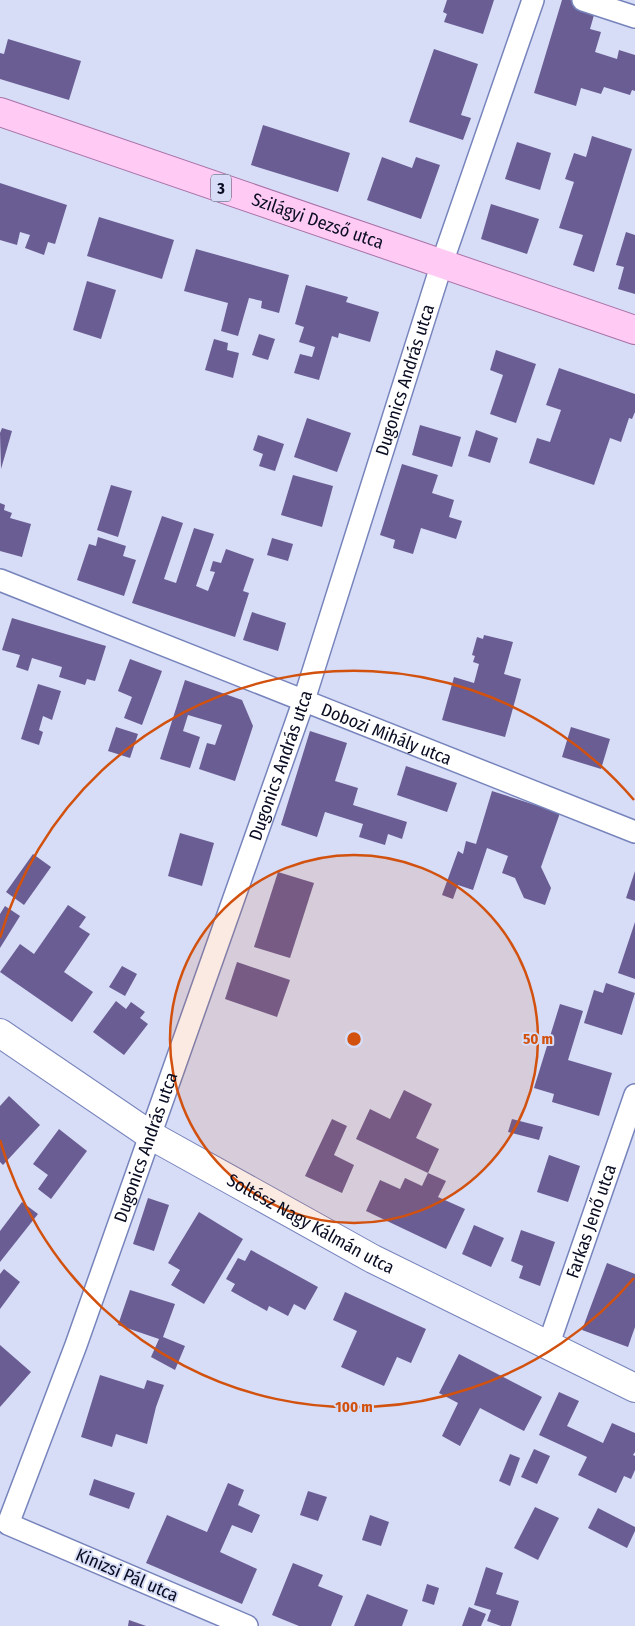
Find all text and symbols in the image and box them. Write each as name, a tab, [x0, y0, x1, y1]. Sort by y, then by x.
road number: 3	[211, 174, 231, 202]
street label: Szilágyi Dezső utca	[249, 188, 387, 254]
street label: Dugonics András utca	[371, 301, 439, 458]
street label: Dugonics András utca	[244, 688, 317, 843]
street label: Dobozi Mihály utca	[318, 698, 455, 770]
centre of rings	[345, 1030, 363, 1048]
text: 50 m	[523, 1030, 553, 1048]
street label: Dugonics András utca	[109, 1069, 183, 1225]
street label: Farkas Jenő utca	[561, 1161, 621, 1281]
street label: Soltész Nagy Kálmán utca	[223, 1169, 398, 1279]
text: 100 m	[335, 1398, 373, 1416]
street label: Kinizsi Pál utca	[73, 1544, 182, 1606]

